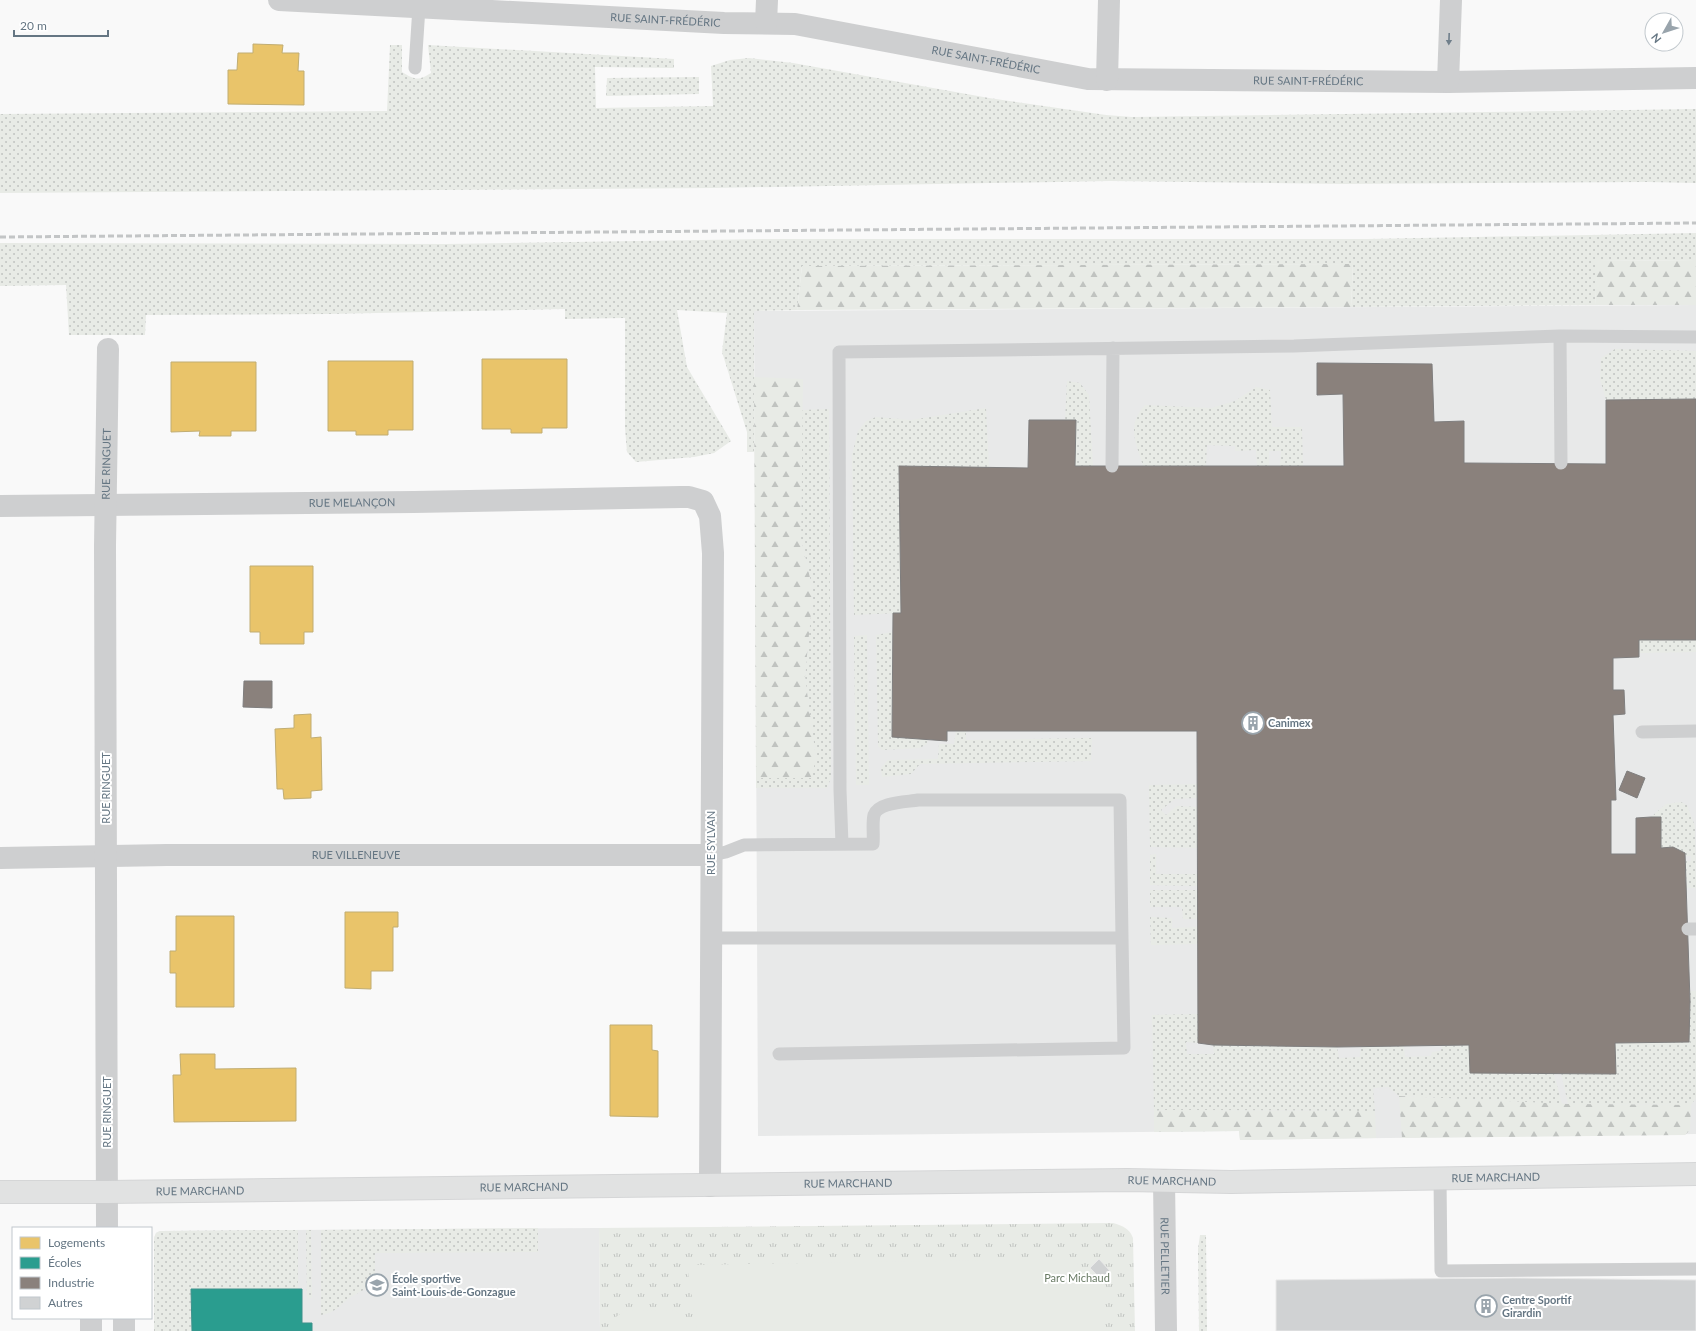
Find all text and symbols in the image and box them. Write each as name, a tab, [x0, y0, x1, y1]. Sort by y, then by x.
street label: RUE SAINT-FRÉDÉRIC	[610, 10, 722, 29]
scale bar	[14, 12, 108, 38]
north arrow	[1644, 12, 1684, 52]
text: 20 m	[20, 18, 47, 33]
text: N	[1648, 31, 1664, 46]
one-way arrow	[1446, 33, 1452, 46]
street label: RUE SAINT-FRÉDÉRIC	[931, 43, 1042, 76]
street label: RUE SAINT-FRÉDÉRIC	[1253, 73, 1364, 87]
street label: RUE RINGUET	[99, 428, 113, 500]
street label: RUE MELANÇON	[309, 495, 395, 509]
building icon: Canimex	[1240, 710, 1266, 736]
place label: Canimex	[1268, 716, 1311, 729]
street label: RUE RINGUET	[99, 752, 112, 824]
street label: RUE SYLVAN	[704, 811, 717, 875]
street label: RUE VILLENEUVE	[312, 848, 400, 861]
street label: RUE RINGUET	[100, 1076, 113, 1148]
street label: RUE MARCHAND	[1451, 1170, 1540, 1184]
street label: RUE MARCHAND	[1127, 1173, 1216, 1188]
street label: RUE MARCHAND	[804, 1176, 892, 1190]
street label: RUE MARCHAND	[480, 1180, 568, 1194]
street label: RUE MARCHAND	[156, 1183, 244, 1197]
street label: RUE PELLETIER	[1158, 1217, 1173, 1295]
legend	[12, 1227, 152, 1319]
text: Logements	[48, 1235, 105, 1250]
text: Écoles	[48, 1255, 81, 1270]
park label: Parc Michaud	[1044, 1271, 1110, 1284]
school or university icon: École sportive Saint-Louis-de-Gonzague	[364, 1272, 390, 1298]
place label: École sportive Saint-Louis-de-Gonzague	[392, 1272, 516, 1298]
text: Industrie	[48, 1275, 94, 1290]
building icon: Centre Sportif Girardin	[1473, 1293, 1499, 1319]
place label: Centre Sportif Girardin	[1502, 1293, 1571, 1319]
text: Autres	[48, 1295, 83, 1310]

